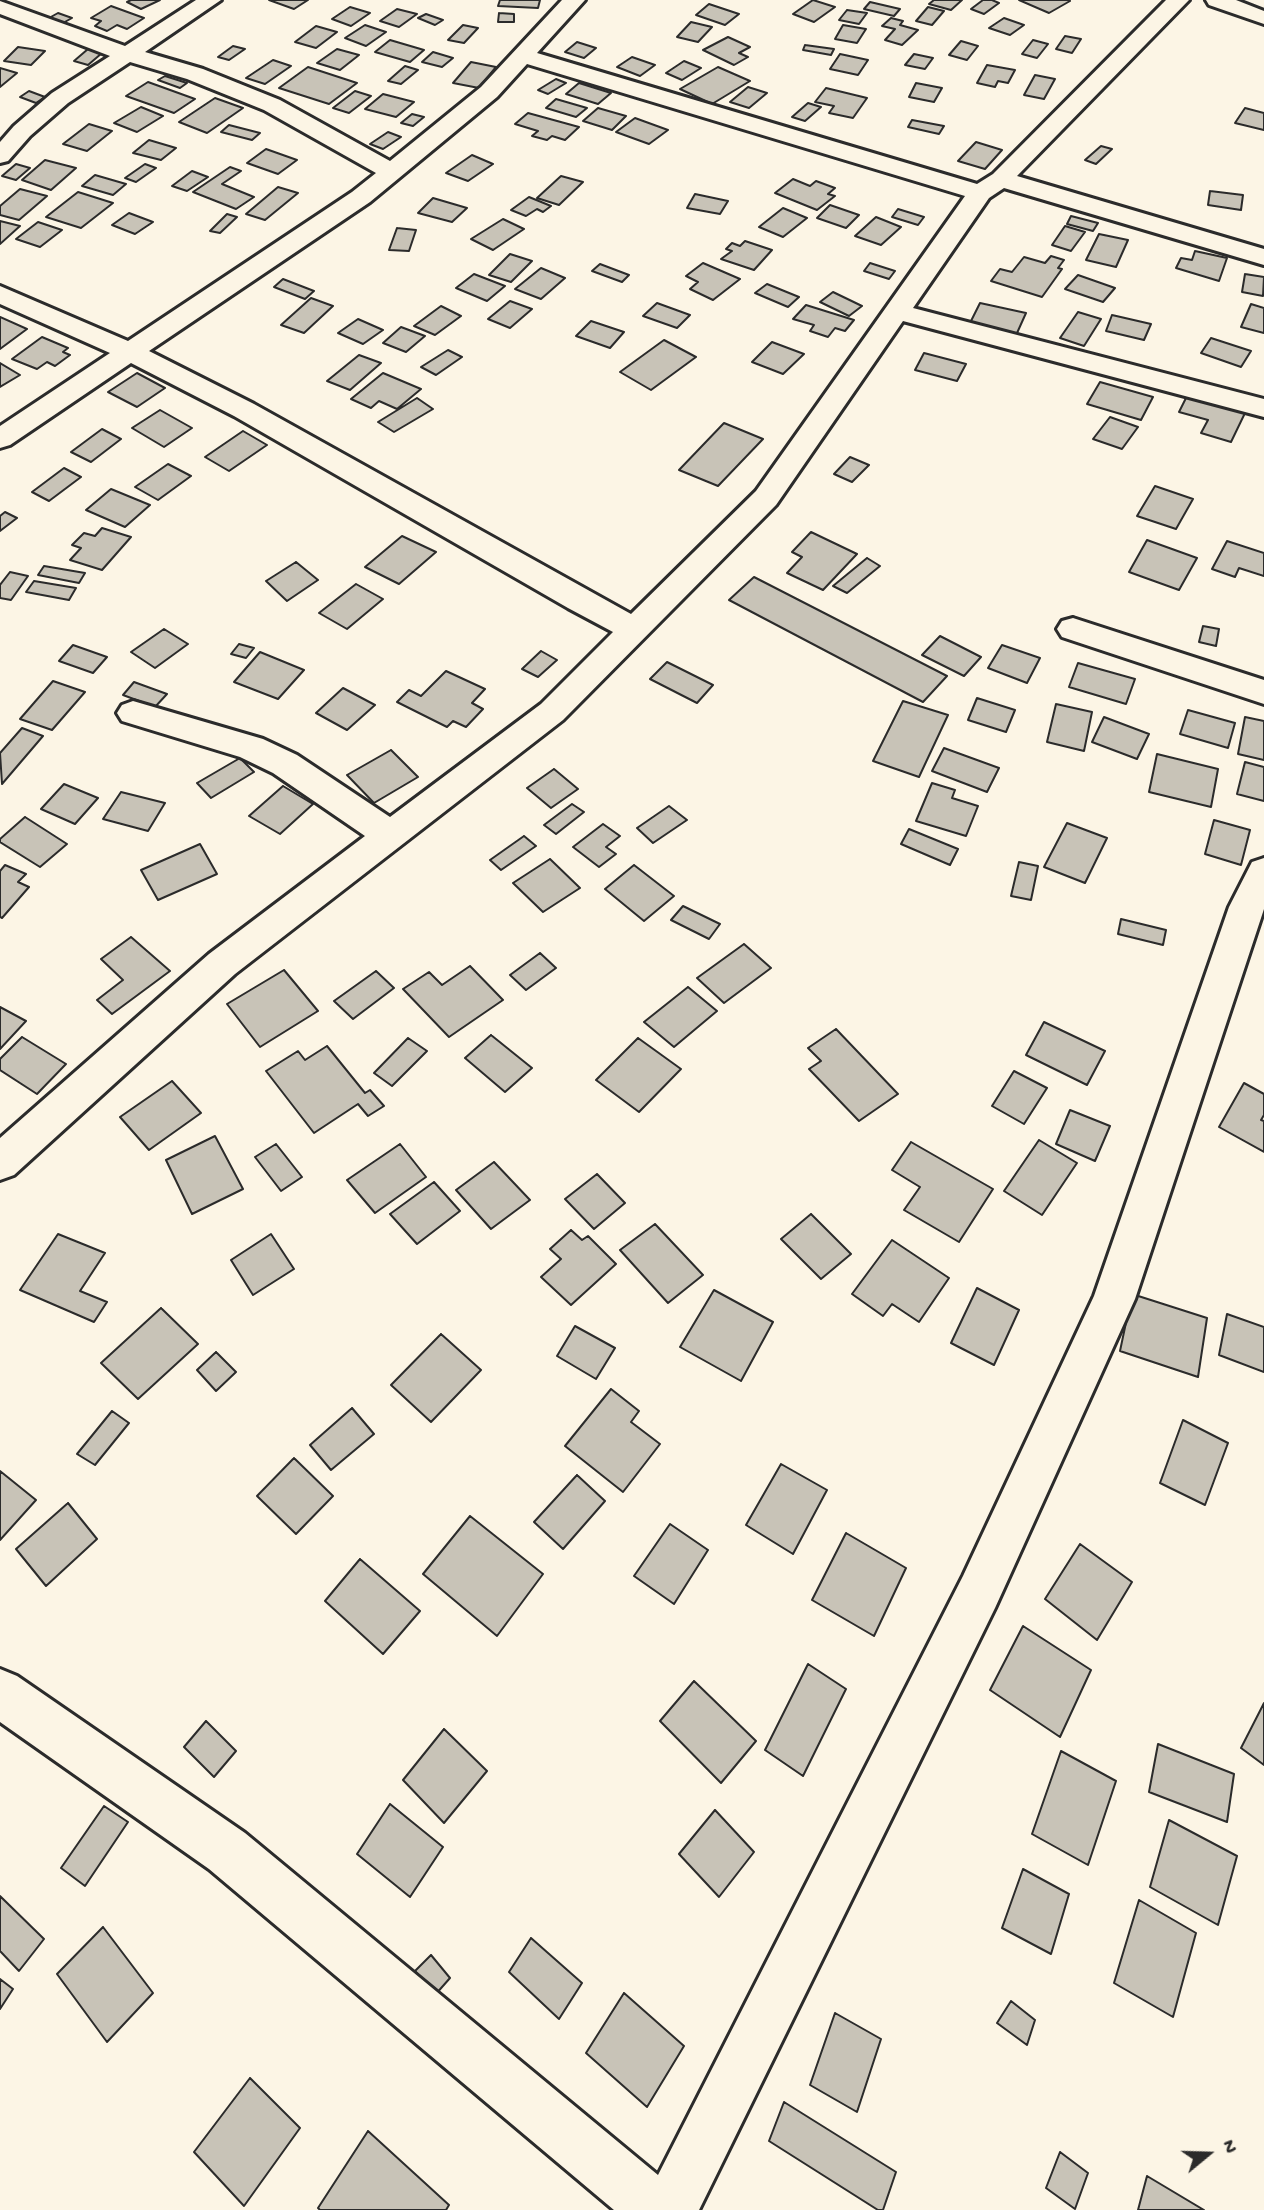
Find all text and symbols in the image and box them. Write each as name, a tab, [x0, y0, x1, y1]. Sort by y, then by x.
north arrow	[1173, 2119, 1243, 2189]
text: N	[1215, 2137, 1241, 2157]

